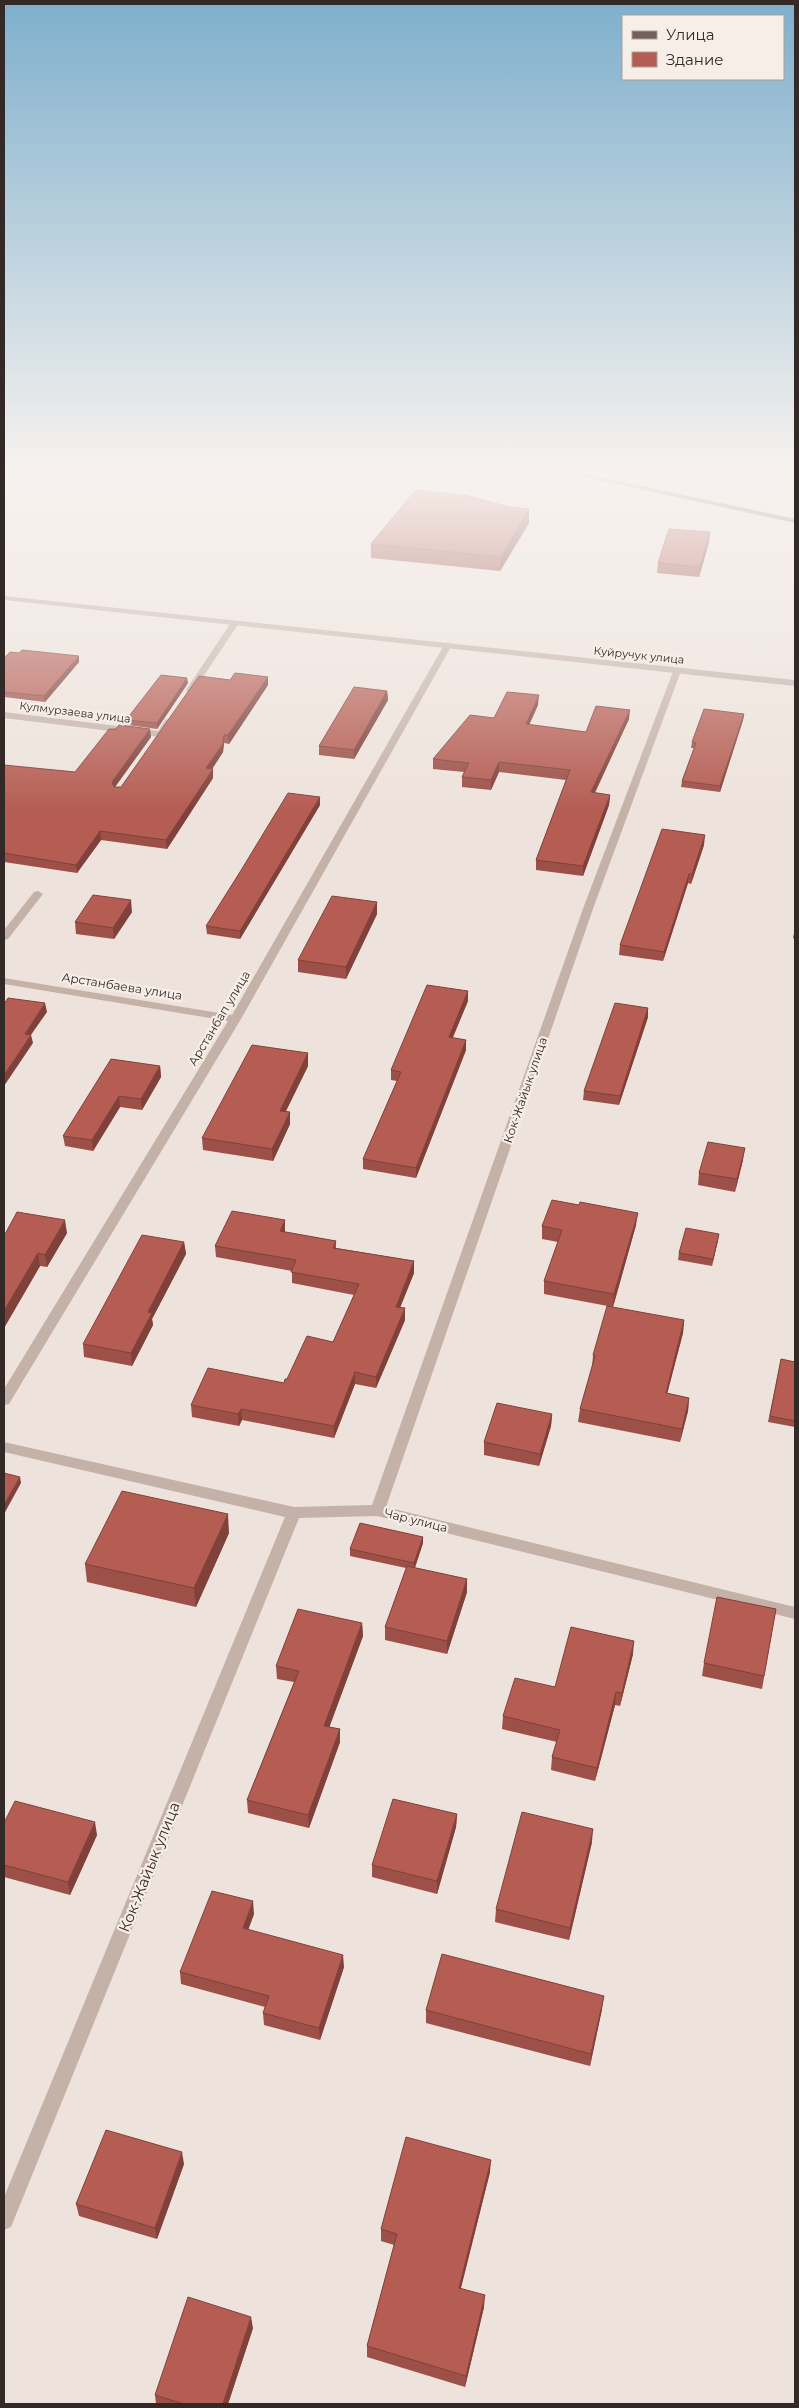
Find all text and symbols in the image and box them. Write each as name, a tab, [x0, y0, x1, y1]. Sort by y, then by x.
legend	[622, 15, 784, 80]
text: Улица	[666, 25, 714, 44]
text: Здание	[666, 50, 724, 69]
street label: Куйручук улица	[593, 643, 685, 667]
street label: Кулмурзаева улица	[19, 698, 131, 726]
street label: Арстанбап улица	[185, 968, 253, 1068]
street label: Арстанбаева улица	[61, 969, 183, 1003]
street label: Кок-Жайык улица	[500, 1035, 550, 1145]
street label: Чар улица	[383, 1505, 449, 1535]
street label: Кок-Жайык улица	[114, 1799, 184, 1935]

